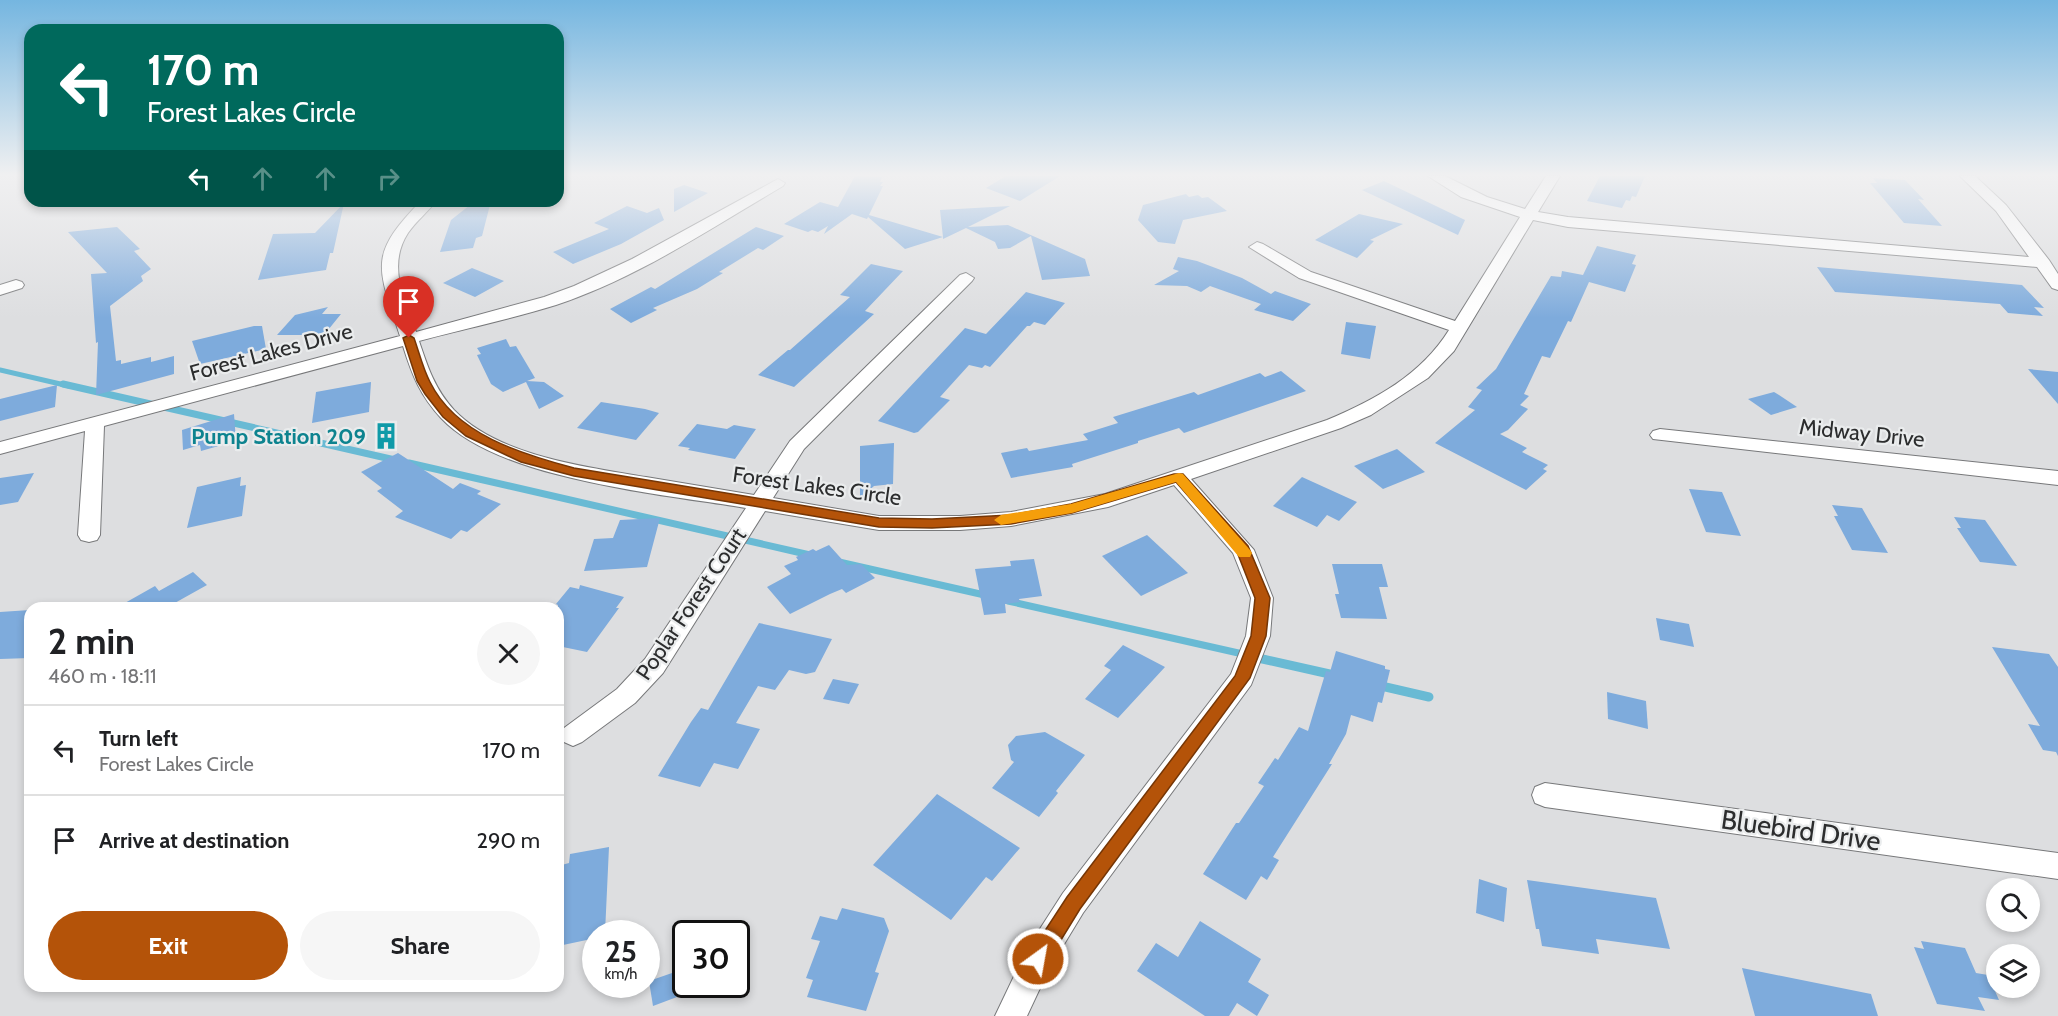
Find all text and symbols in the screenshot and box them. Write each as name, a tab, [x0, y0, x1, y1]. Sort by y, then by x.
text: 170 m	[147, 44, 259, 96]
icon: left	[48, 48, 126, 126]
text: Forest Lakes Circle	[147, 96, 356, 129]
icon: left	[183, 162, 216, 195]
icon: ahead	[246, 162, 279, 195]
icon: ahead	[309, 162, 342, 195]
icon: right	[372, 162, 405, 195]
pin	[383, 276, 434, 338]
icon: arrive	[392, 285, 425, 318]
street label: Forest Lakes Drive	[187, 317, 355, 387]
street label: Midway Drive	[1798, 413, 1926, 453]
building icon: Pump Station 209	[371, 421, 401, 451]
place label: Pump Station 209	[191, 423, 366, 450]
street label: Forest Lakes Circle	[731, 461, 903, 511]
street label: Poplar Forest Court	[630, 522, 752, 685]
text: 2 min	[48, 619, 135, 663]
button: close	[477, 622, 540, 685]
text: 460 m · 18:11	[48, 664, 157, 688]
text: Turn left	[99, 725, 178, 752]
icon: left	[48, 734, 81, 767]
text: 170 m	[482, 737, 540, 764]
text: Forest Lakes Circle	[99, 752, 254, 776]
street label: Bluebird Drive	[1719, 802, 1883, 858]
icon: arrive	[48, 824, 81, 857]
text: Arrive at destination	[99, 827, 289, 854]
text: 290 m	[476, 827, 540, 854]
map controls	[1986, 878, 2040, 998]
button: search	[1986, 878, 2040, 932]
button: Exit	[48, 911, 288, 980]
button: Share	[300, 911, 540, 980]
speed limit sign: 30	[672, 920, 750, 998]
position arrow	[1006, 927, 1070, 991]
text: 25	[605, 933, 637, 970]
button: layers	[1986, 944, 2040, 998]
text: km/h	[605, 965, 637, 983]

